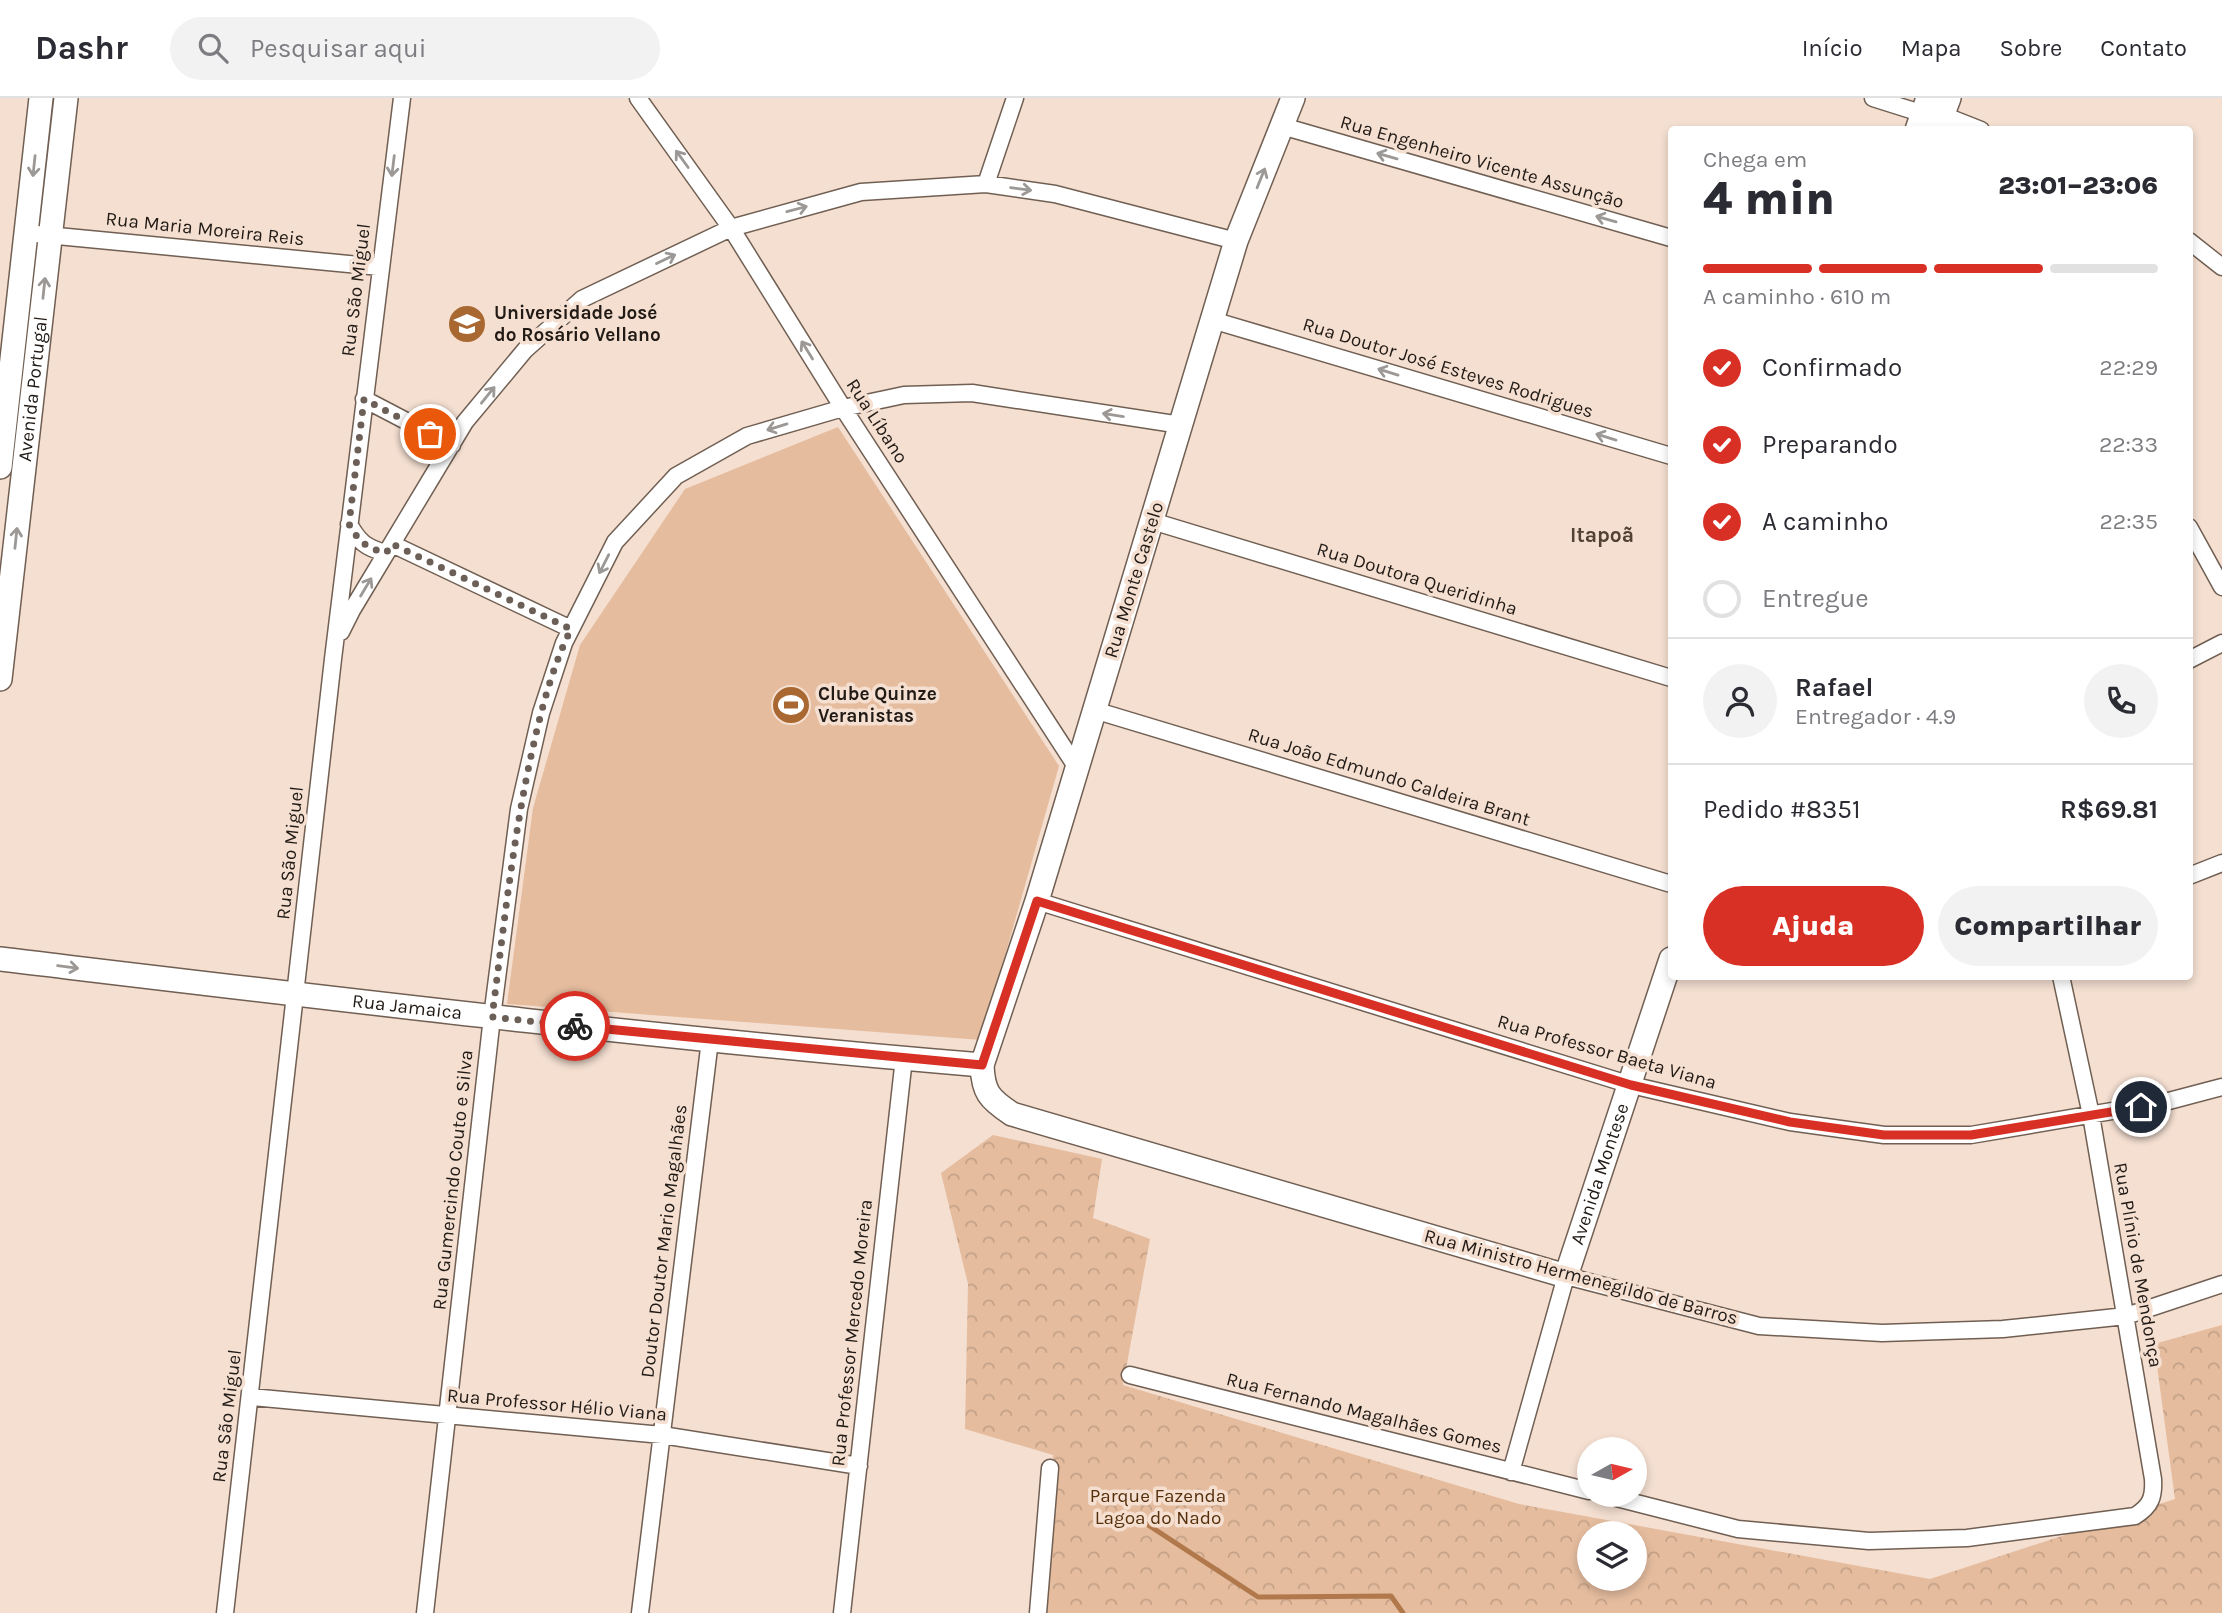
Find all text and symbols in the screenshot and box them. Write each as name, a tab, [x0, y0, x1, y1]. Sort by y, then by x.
search box	[170, 17, 660, 80]
text: Dashr	[35, 29, 128, 67]
icon: search	[194, 29, 232, 67]
text: Pesquisar aqui	[250, 33, 427, 64]
text: Início	[1802, 34, 1863, 62]
text: Mapa	[1901, 34, 1961, 62]
text: Sobre	[1999, 34, 2062, 62]
text: Contato	[2100, 34, 2187, 62]
street label: Rua Engenheiro Vicente Assunção	[1338, 111, 1626, 213]
text: Chega em	[1703, 146, 1807, 173]
one-way arrow	[1376, 149, 1398, 162]
one-way arrow	[675, 150, 689, 169]
one-way arrow	[27, 154, 40, 176]
one-way arrow	[387, 154, 400, 177]
one-way arrow	[1256, 168, 1269, 189]
text: 23:01–23:06	[1998, 170, 2158, 201]
text: 4 min	[1703, 172, 1835, 226]
one-way arrow	[1009, 182, 1032, 195]
one-way arrow	[786, 202, 808, 215]
street label: Rua Maria Moreira Reis	[104, 208, 306, 250]
one-way arrow	[1595, 212, 1617, 225]
street label: Rua São Miguel	[337, 222, 375, 358]
one-way arrow	[655, 252, 676, 265]
one-way arrow	[38, 277, 51, 300]
text: A caminho · 610 m	[1703, 283, 1891, 310]
place label: Universidade José do Rosário Vellano	[494, 302, 661, 346]
school or university icon: Universidade José do Rosário Vellano	[446, 303, 488, 345]
street label: Rua Doutor José Esteves Rodrigues	[1300, 313, 1596, 423]
street label: Avenida Portugal	[14, 315, 52, 463]
one-way arrow	[799, 340, 813, 360]
icon: check	[1703, 349, 1741, 387]
text: Confirmado	[1762, 352, 1902, 383]
text: 22:29	[2099, 354, 2158, 381]
one-way arrow	[1377, 365, 1399, 378]
street label: Rua Líbano	[842, 375, 912, 467]
one-way arrow	[479, 386, 495, 404]
pin	[400, 404, 460, 464]
one-way arrow	[1102, 408, 1125, 421]
icon: bag	[411, 415, 449, 453]
one-way arrow	[767, 422, 789, 435]
icon: check	[1703, 426, 1741, 464]
text: Preparando	[1762, 429, 1898, 460]
one-way arrow	[1595, 430, 1618, 443]
text: 22:33	[2099, 431, 2158, 458]
street label: Rua Monte Castelo	[1100, 499, 1168, 661]
icon: check	[1703, 503, 1741, 541]
text: A caminho	[1762, 506, 1889, 537]
text: 22:35	[2099, 508, 2158, 535]
district label: Itapoã	[1570, 523, 1634, 547]
one-way arrow	[10, 528, 23, 550]
street label: Rua Doutora Queridinha	[1314, 538, 1520, 620]
one-way arrow	[596, 553, 610, 574]
one-way arrow	[359, 577, 373, 597]
text: Entregue	[1762, 583, 1869, 614]
button: person	[1703, 664, 1777, 738]
button: phone	[2084, 664, 2158, 738]
text: Rafael	[1795, 672, 1873, 703]
place label: Clube Quinze Veranistas	[818, 683, 937, 727]
sports icon: Clube Quinze Veranistas	[770, 684, 812, 726]
text: Entregador · 4.9	[1795, 703, 1956, 730]
street label: Rua João Edmundo Caldeira Brant	[1245, 723, 1533, 831]
street label: Rua São Miguel	[272, 785, 308, 921]
text: Pedido #8351	[1703, 794, 1861, 825]
text: R$69.81	[2060, 794, 2158, 825]
button: Ajuda	[1703, 886, 1924, 966]
button: Compartilhar	[1938, 886, 2158, 966]
one-way arrow	[56, 961, 79, 974]
street label: Rua Jamaica	[351, 990, 463, 1024]
courier	[540, 991, 610, 1061]
icon: bike	[556, 1007, 594, 1045]
street label: Rua Professor Baeta Viana	[1495, 1010, 1719, 1094]
street label: Rua Gumercindo Couto e Silva	[428, 1049, 478, 1311]
pin	[2111, 1077, 2171, 1137]
icon: home	[2122, 1088, 2160, 1126]
street label: Avenida Montese	[1566, 1100, 1633, 1248]
street label: Doutor Doutor Mario Magalhães	[636, 1103, 692, 1379]
street label: Rua Plínio de Mendonça	[2109, 1161, 2167, 1369]
street label: Rua Professor Mercedo Moreira	[827, 1198, 877, 1468]
street label: Rua Ministro Hermenegildo de Barros	[1422, 1224, 1740, 1330]
street label: Rua São Miguel	[208, 1348, 246, 1484]
street label: Rua Fernando Magalhães Gomes	[1224, 1368, 1504, 1458]
street label: Rua Professor Hélio Viana	[446, 1384, 668, 1426]
north arrow	[1577, 1437, 1647, 1507]
map controls	[1577, 1437, 1647, 1591]
park label: Parque Fazenda Lagoa do Nado	[1090, 1485, 1226, 1529]
button: layers	[1577, 1521, 1647, 1591]

